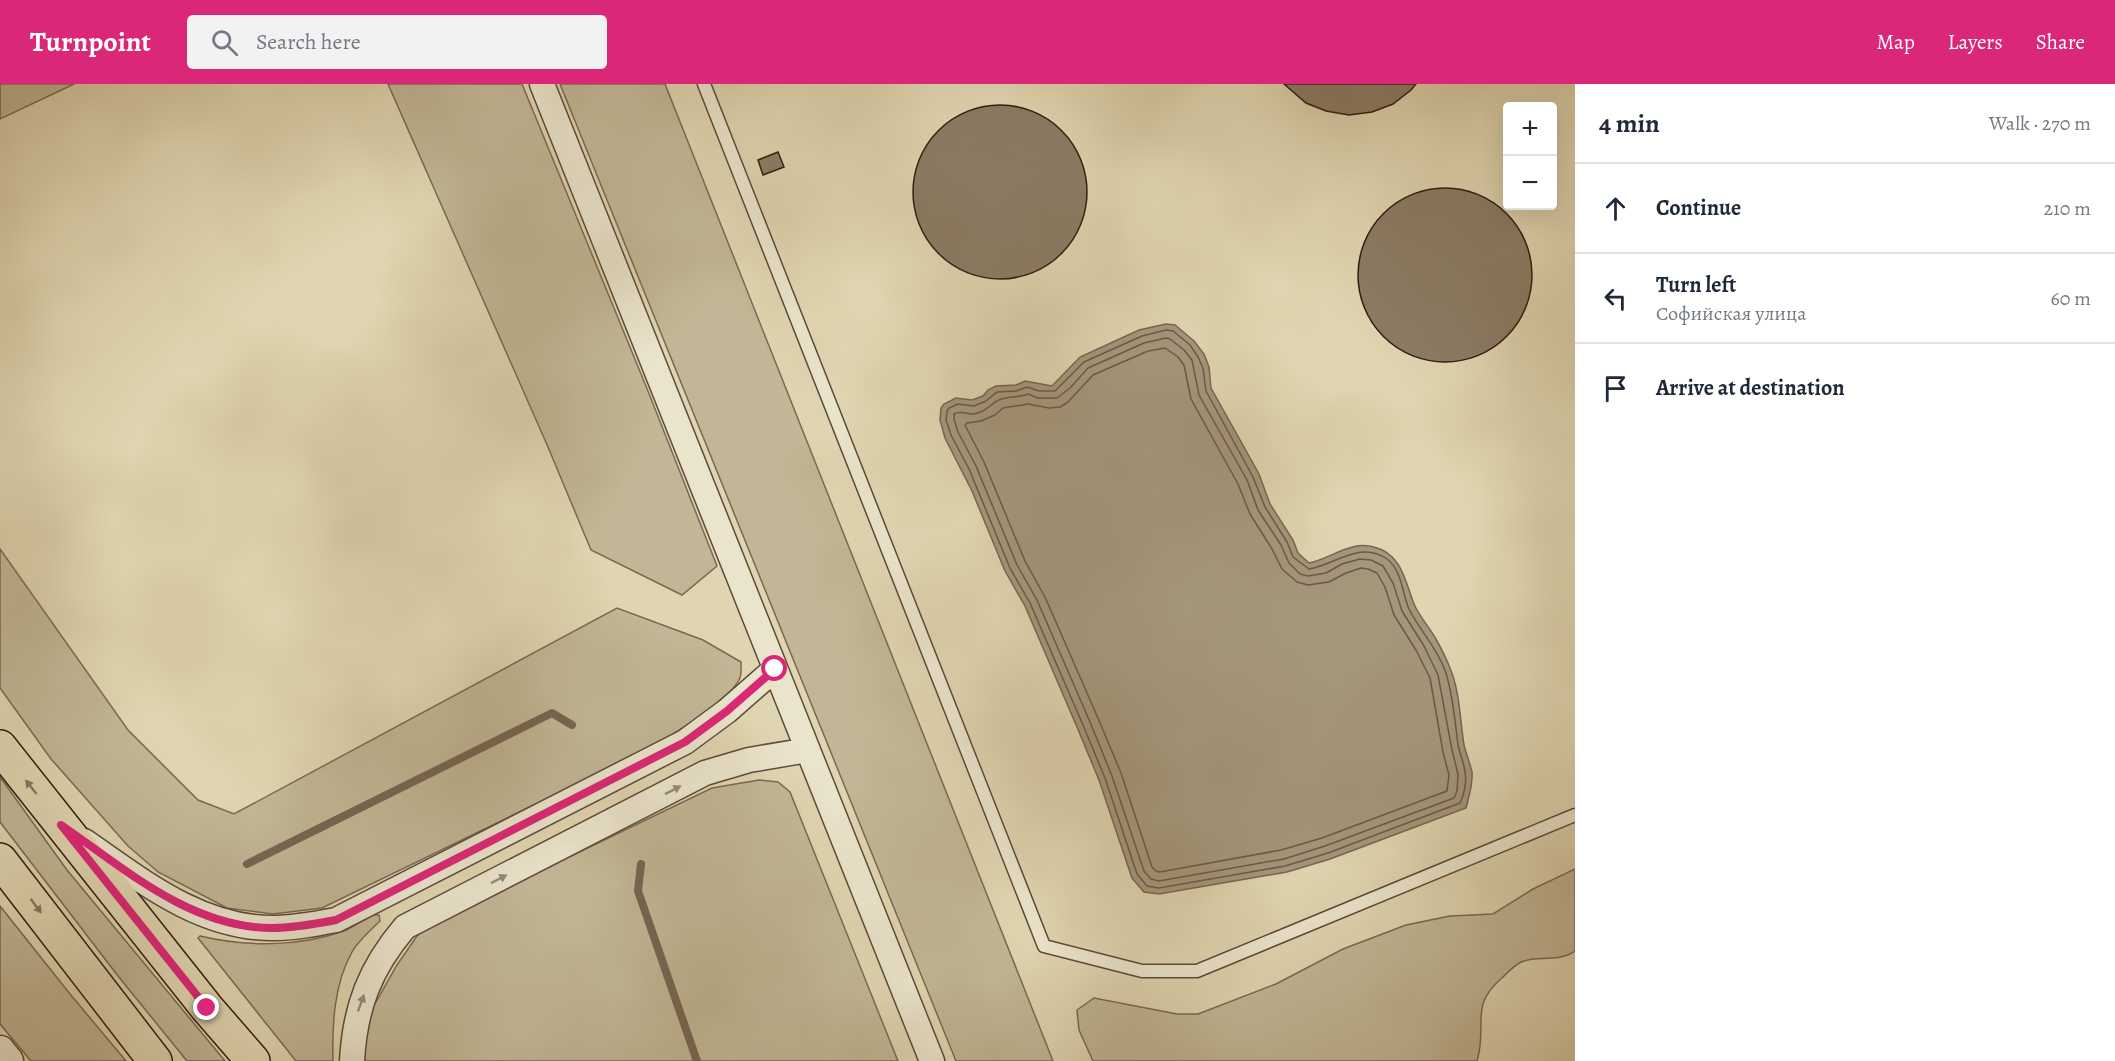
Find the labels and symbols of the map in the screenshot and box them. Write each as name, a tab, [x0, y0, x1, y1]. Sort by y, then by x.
route start	[761, 655, 787, 681]
one-way arrow	[25, 779, 38, 795]
one-way arrow	[664, 785, 681, 795]
one-way arrow	[490, 874, 508, 884]
one-way arrow	[29, 899, 41, 914]
route end	[193, 994, 219, 1020]
one-way arrow	[356, 994, 366, 1012]

